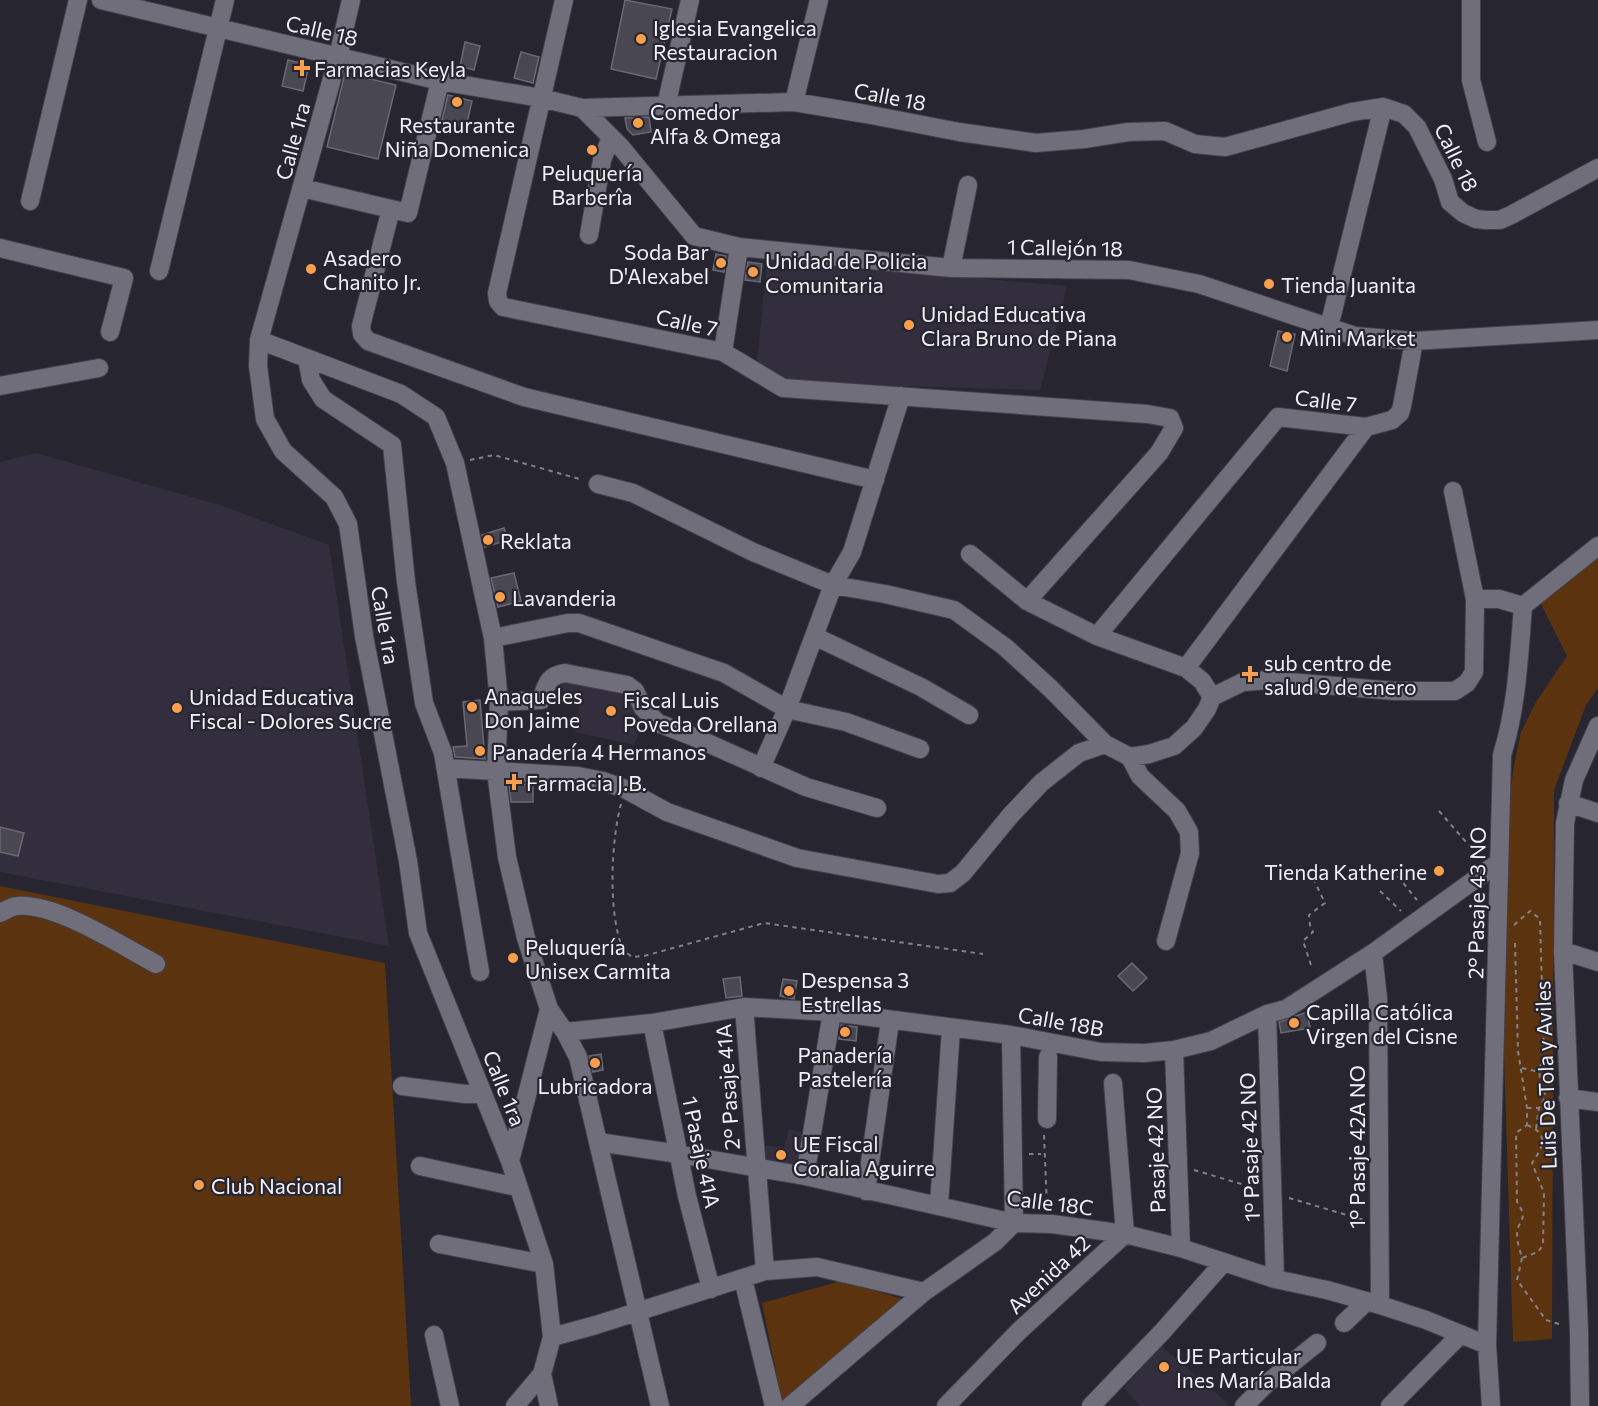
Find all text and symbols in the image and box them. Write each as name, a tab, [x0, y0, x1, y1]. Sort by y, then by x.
street label: Calle 18	[284, 10, 360, 50]
place label: Iglesia Evangelica Restauracion	[653, 15, 817, 64]
marker: Iglesia Evangelica Restauracion	[634, 32, 648, 46]
place label: Farmacias Keyla	[314, 56, 466, 81]
marker: Farmacias Keyla	[295, 61, 309, 75]
street label: Calle 18	[852, 77, 928, 115]
marker: Restaurante Niña Domenica	[450, 95, 464, 109]
street label: Calle 1ra	[270, 99, 314, 183]
place label: Comedor Alfa & Omega	[650, 99, 781, 148]
place label: Restaurante Niña Domenica	[385, 112, 529, 161]
marker: Comedor Alfa & Omega	[631, 116, 645, 130]
street label: Calle 18	[1430, 119, 1484, 195]
marker: Peluquería Barberîa	[585, 143, 599, 157]
place label: Peluquería Barberîa	[542, 160, 642, 209]
street label: 1 Callejón 18	[1007, 233, 1123, 261]
place label: Soda Bar D'Alexabel	[609, 239, 709, 288]
place label: Asadero Chanito Jr.	[323, 245, 421, 294]
place label: Unidad de Policia Comunitaria	[765, 248, 927, 297]
marker: Soda Bar D'Alexabel	[714, 256, 728, 270]
marker: Asadero Chanito Jr.	[304, 262, 318, 276]
marker: Unidad de Policia Comunitaria	[746, 265, 760, 279]
place label: Tienda Juanita	[1281, 272, 1416, 297]
marker: Tienda Juanita	[1262, 277, 1276, 291]
place label: Unidad Educativa Clara Bruno de Piana	[921, 301, 1117, 350]
street label: Calle 7	[654, 303, 720, 341]
marker: Unidad Educativa Clara Bruno de Piana	[902, 318, 916, 332]
place label: Mini Market	[1299, 325, 1416, 350]
marker: Mini Market	[1280, 330, 1294, 344]
street label: Calle 7	[1294, 384, 1358, 416]
place label: Reklata	[500, 528, 572, 553]
marker: Reklata	[481, 533, 495, 547]
street label: Calle 1ra	[367, 584, 405, 666]
place label: Lavanderia	[512, 585, 616, 610]
marker: Lavanderia	[493, 590, 507, 604]
place label: sub centro de salud 9 de enero	[1264, 650, 1417, 699]
marker: sub centro de salud 9 de enero	[1241, 665, 1259, 683]
place label: Anaqueles Don Jaime	[484, 683, 583, 732]
place label: Unidad Educativa Fiscal - Dolores Sucre	[189, 684, 392, 733]
place label: Fiscal Luis Poveda Orellana	[623, 687, 778, 736]
marker: Anaqueles Don Jaime	[465, 700, 479, 714]
marker: Unidad Educativa Fiscal - Dolores Sucre	[170, 701, 184, 715]
marker: Fiscal Luis Poveda Orellana	[604, 704, 618, 718]
place label: Panadería 4 Hermanos	[492, 739, 706, 764]
marker: Panadería 4 Hermanos	[473, 744, 487, 758]
place label: Farmacia J.B.	[526, 770, 647, 795]
marker: Farmacia J.B.	[507, 775, 521, 789]
street label: 2° Pasaje 43 NO	[1462, 827, 1490, 979]
place label: Tienda Katherine	[1264, 859, 1427, 884]
marker: Tienda Katherine	[1432, 864, 1446, 878]
place label: Peluquería Unisex Carmita	[525, 934, 671, 983]
marker: Peluquería Unisex Carmita	[506, 951, 520, 965]
place label: Despensa 3 Estrellas	[801, 967, 909, 1016]
street label: Luis De Tola y Aviles	[1529, 980, 1561, 1170]
marker: Despensa 3 Estrellas	[782, 984, 796, 998]
place label: Capilla Católica Virgen del Cisne	[1306, 999, 1458, 1048]
street label: Calle 18B	[1016, 1001, 1106, 1041]
marker: Capilla Católica Virgen del Cisne	[1287, 1016, 1301, 1030]
street label: 2° Pasaje 41A	[710, 1023, 744, 1151]
marker: Panadería Pastelería	[838, 1025, 852, 1039]
place label: Panadería Pastelería	[797, 1042, 893, 1091]
street label: Calle 1ra	[479, 1047, 531, 1129]
marker: Lubricadora	[588, 1056, 602, 1070]
street label: 1° Pasaje 42A NO	[1344, 1065, 1369, 1229]
street label: 1° Pasaje 42 NO	[1234, 1072, 1264, 1222]
place label: Lubricadora	[537, 1073, 653, 1098]
street label: Pasaje 42 NO	[1140, 1087, 1170, 1213]
street label: 1 Pasaje 41A	[678, 1094, 726, 1210]
place label: UE Fiscal Coralia Aguirre	[793, 1131, 935, 1180]
marker: UE Fiscal Coralia Aguirre	[774, 1148, 788, 1162]
place label: Club Nacional	[211, 1173, 342, 1198]
marker: Club Nacional	[192, 1178, 206, 1192]
street label: Calle 18C	[1005, 1184, 1095, 1220]
street label: Avenida 42	[1002, 1230, 1094, 1318]
place label: UE Particular Ines María Balda	[1176, 1343, 1331, 1392]
marker: UE Particular Ines María Balda	[1157, 1360, 1171, 1374]

